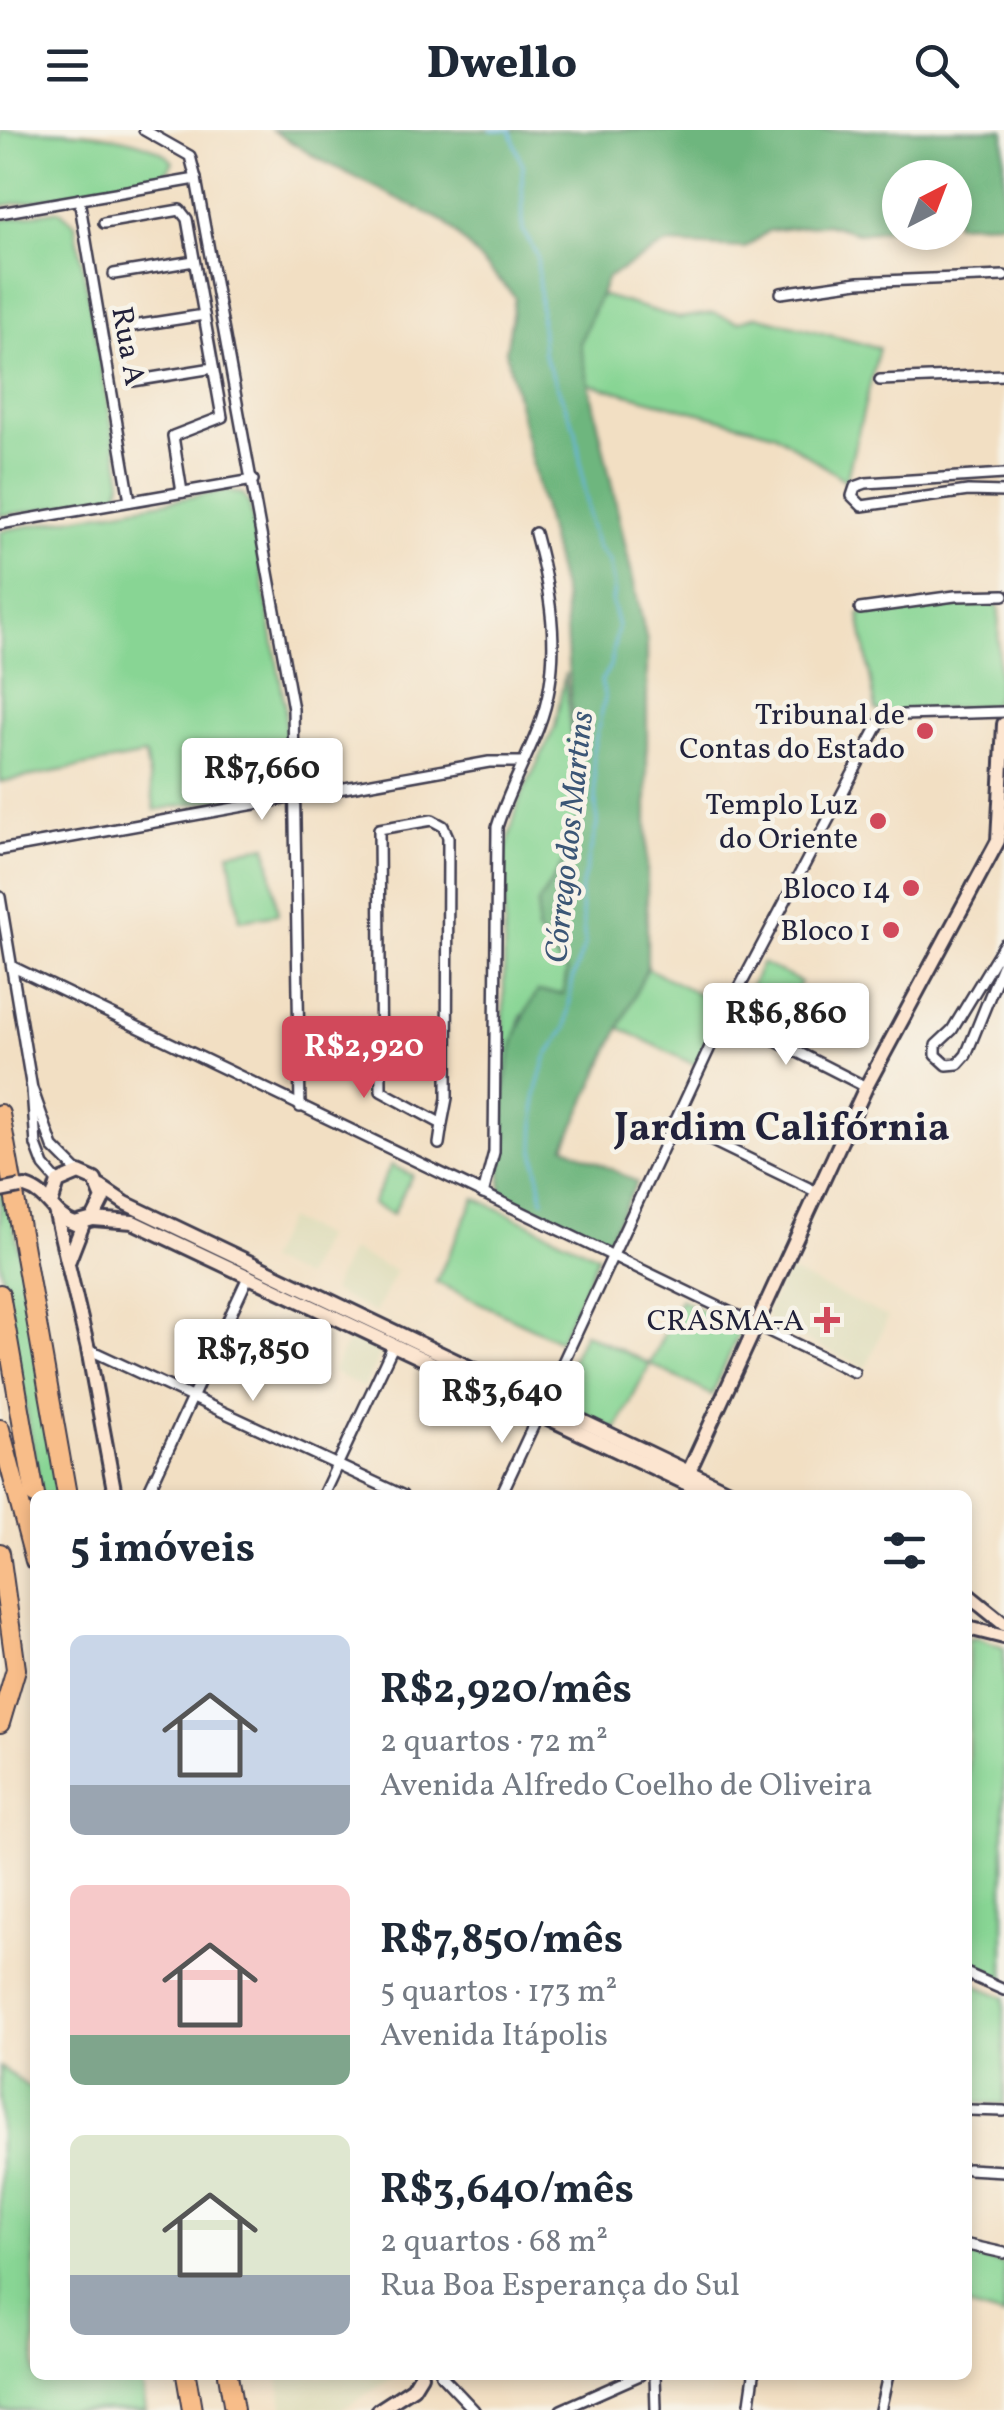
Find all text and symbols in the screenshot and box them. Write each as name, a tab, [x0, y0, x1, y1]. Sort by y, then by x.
text: Dwello	[427, 34, 577, 97]
icon: menu	[40, 38, 95, 93]
icon: search	[909, 38, 964, 93]
north arrow	[882, 160, 972, 250]
map controls	[882, 160, 972, 250]
street label: Rua A	[99, 304, 155, 389]
place label: Tribunal de Contas do Estado	[679, 695, 905, 771]
water label: Córrego dos Martins	[536, 709, 606, 965]
marker: Tribunal de Contas do Estado	[914, 720, 936, 742]
pin: R$7,660	[170, 738, 354, 823]
text: R$7,660	[204, 748, 320, 792]
place label: Templo Luz do Oriente	[705, 785, 858, 861]
marker: Templo Luz do Oriente	[867, 810, 889, 832]
place label: Bloco 14	[782, 869, 891, 911]
marker: Bloco 14	[900, 877, 922, 899]
place label: Bloco 1	[780, 911, 871, 953]
marker: Bloco 1	[880, 919, 902, 941]
pin: R$6,860	[694, 983, 878, 1068]
text: R$6,860	[725, 993, 847, 1037]
pin: R$2,920	[272, 1016, 456, 1101]
text: R$2,920	[304, 1026, 424, 1070]
district label: Jardim Califórnia	[613, 1102, 950, 1158]
place label: CRASMA-A	[647, 1301, 804, 1343]
marker: CRASMA-A	[814, 1307, 840, 1333]
pin: R$7,850	[161, 1319, 345, 1404]
text: R$7,850	[196, 1329, 310, 1373]
pin: R$3,640	[410, 1361, 594, 1446]
text: R$3,640	[441, 1371, 563, 1415]
text: 5 imóveis	[70, 1521, 255, 1580]
icon: filters	[877, 1523, 932, 1578]
text: R$2,920/mês	[380, 1662, 632, 1721]
icon: home	[150, 1675, 270, 1795]
text: 2 quartos · 72 m²	[380, 1721, 608, 1765]
text: Avenida Alfredo Coelho de Oliveira	[380, 1765, 873, 1809]
text: R$7,850/mês	[380, 1912, 623, 1971]
icon: home	[150, 1925, 270, 2045]
text: 5 quartos · 173 m²	[380, 1971, 617, 2015]
text: Avenida Itápolis	[380, 2015, 608, 2059]
text: R$3,640/mês	[380, 2162, 634, 2221]
icon: home	[150, 2175, 270, 2295]
text: 2 quartos · 68 m²	[380, 2221, 608, 2265]
text: Rua Boa Esperança do Sul	[380, 2265, 740, 2309]

